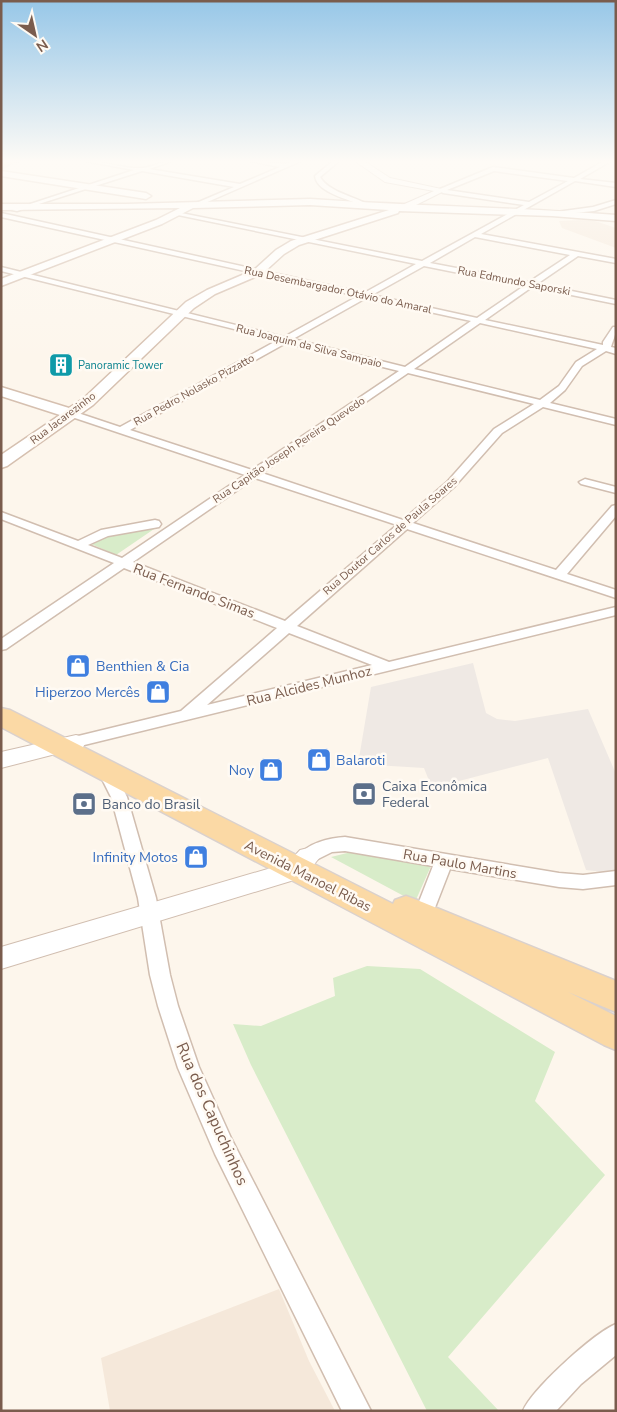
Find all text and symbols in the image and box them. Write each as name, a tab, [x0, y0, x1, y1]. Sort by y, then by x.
north arrow	[10, 10, 60, 60]
text: N	[32, 35, 52, 56]
street label: Rua Desembargador Otávio do Amaral	[243, 263, 434, 317]
street label: Rua Edmundo Saporski	[456, 263, 572, 299]
street label: Rua Joaquim da Silva Sampaio	[235, 321, 383, 371]
street label: Rua Pedro Nolasko Pizzatto	[131, 350, 257, 430]
building icon: Panoramic Tower	[48, 352, 74, 378]
place label: Panoramic Tower	[78, 358, 163, 373]
street label: Rua Jacarezinho	[27, 388, 99, 448]
street label: Rua Capitão Joseph Pereira Quevedo	[210, 393, 368, 507]
street label: Rua Doutor Carlos de Paula Soares	[320, 474, 460, 598]
street label: Rua Fernando Simas	[130, 559, 258, 623]
shop icon: Benthien & Cia	[65, 653, 91, 679]
place label: Benthien & Cia	[96, 657, 189, 676]
street label: Rua Alcides Munhoz	[245, 661, 374, 711]
shop icon: Hiperzoo Mercês	[145, 679, 171, 705]
place label: Hiperzoo Mercês	[35, 683, 140, 702]
shop icon: Balaroti	[306, 747, 332, 773]
place label: Balaroti	[336, 751, 385, 770]
shop icon: Noy	[258, 757, 284, 783]
place label: Noy	[229, 761, 255, 780]
place label: Caixa Econômica Federal	[382, 777, 487, 812]
bank icon: Caixa Econômica Federal	[351, 781, 377, 807]
bank icon: Banco do Brasil	[71, 791, 97, 817]
place label: Banco do Brasil	[102, 795, 201, 814]
street label: Avenida Manoel Ribas	[241, 836, 375, 916]
shop icon: Infinity Motos	[183, 844, 209, 870]
street label: Rua Paulo Martins	[402, 845, 519, 883]
place label: Infinity Motos	[93, 848, 178, 867]
street label: Rua dos Capuchinhos	[171, 1039, 253, 1189]

